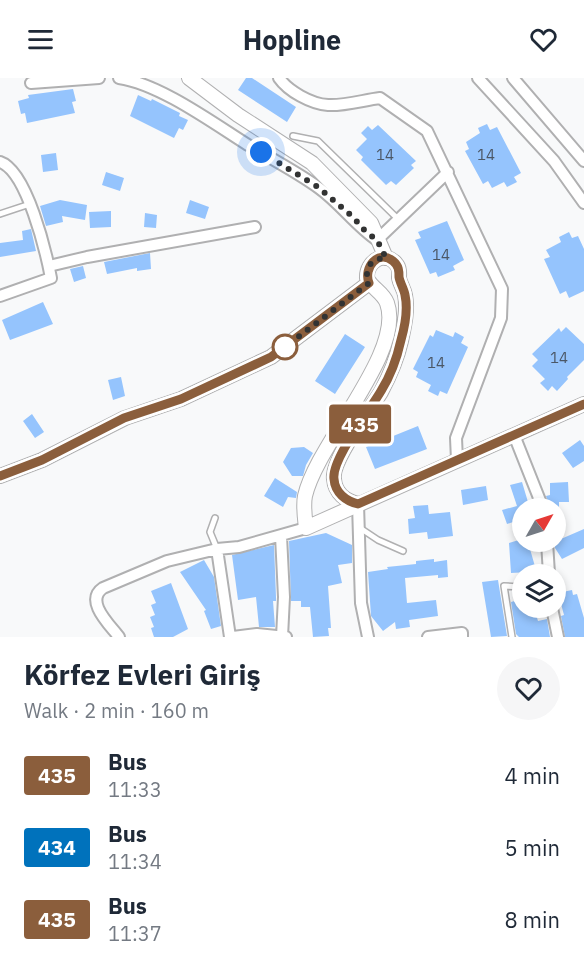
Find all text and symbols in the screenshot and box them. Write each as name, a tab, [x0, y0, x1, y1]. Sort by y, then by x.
text: Hopline	[243, 22, 341, 57]
icon: menu	[24, 23, 57, 56]
icon: heart	[527, 23, 560, 56]
your location	[246, 137, 276, 167]
house number: 14	[376, 145, 394, 164]
house number: 14	[477, 145, 495, 164]
house number: 14	[432, 245, 450, 264]
unlabelled marker	[272, 334, 298, 360]
house number: 14	[550, 348, 568, 367]
house number: 14	[427, 353, 445, 372]
line badge: 435	[326, 404, 394, 444]
text: 435	[341, 410, 379, 438]
north arrow	[512, 498, 566, 552]
map controls	[512, 498, 566, 618]
button: layers	[512, 564, 566, 618]
text: Körfez Evleri Giriş	[24, 656, 261, 693]
button: heart	[497, 657, 560, 720]
text: Walk · 2 min · 160 m	[24, 697, 209, 724]
text: Bus	[108, 747, 147, 776]
text: 435	[38, 761, 76, 789]
text: 4 min	[504, 761, 560, 790]
text: 11:33	[108, 776, 162, 803]
text: Bus	[108, 819, 147, 848]
text: 434	[38, 833, 76, 861]
text: 5 min	[504, 833, 560, 862]
text: 11:34	[108, 848, 162, 875]
text: Bus	[108, 891, 147, 920]
text: 435	[38, 905, 76, 933]
text: 8 min	[504, 905, 560, 934]
text: 11:37	[108, 920, 162, 947]

